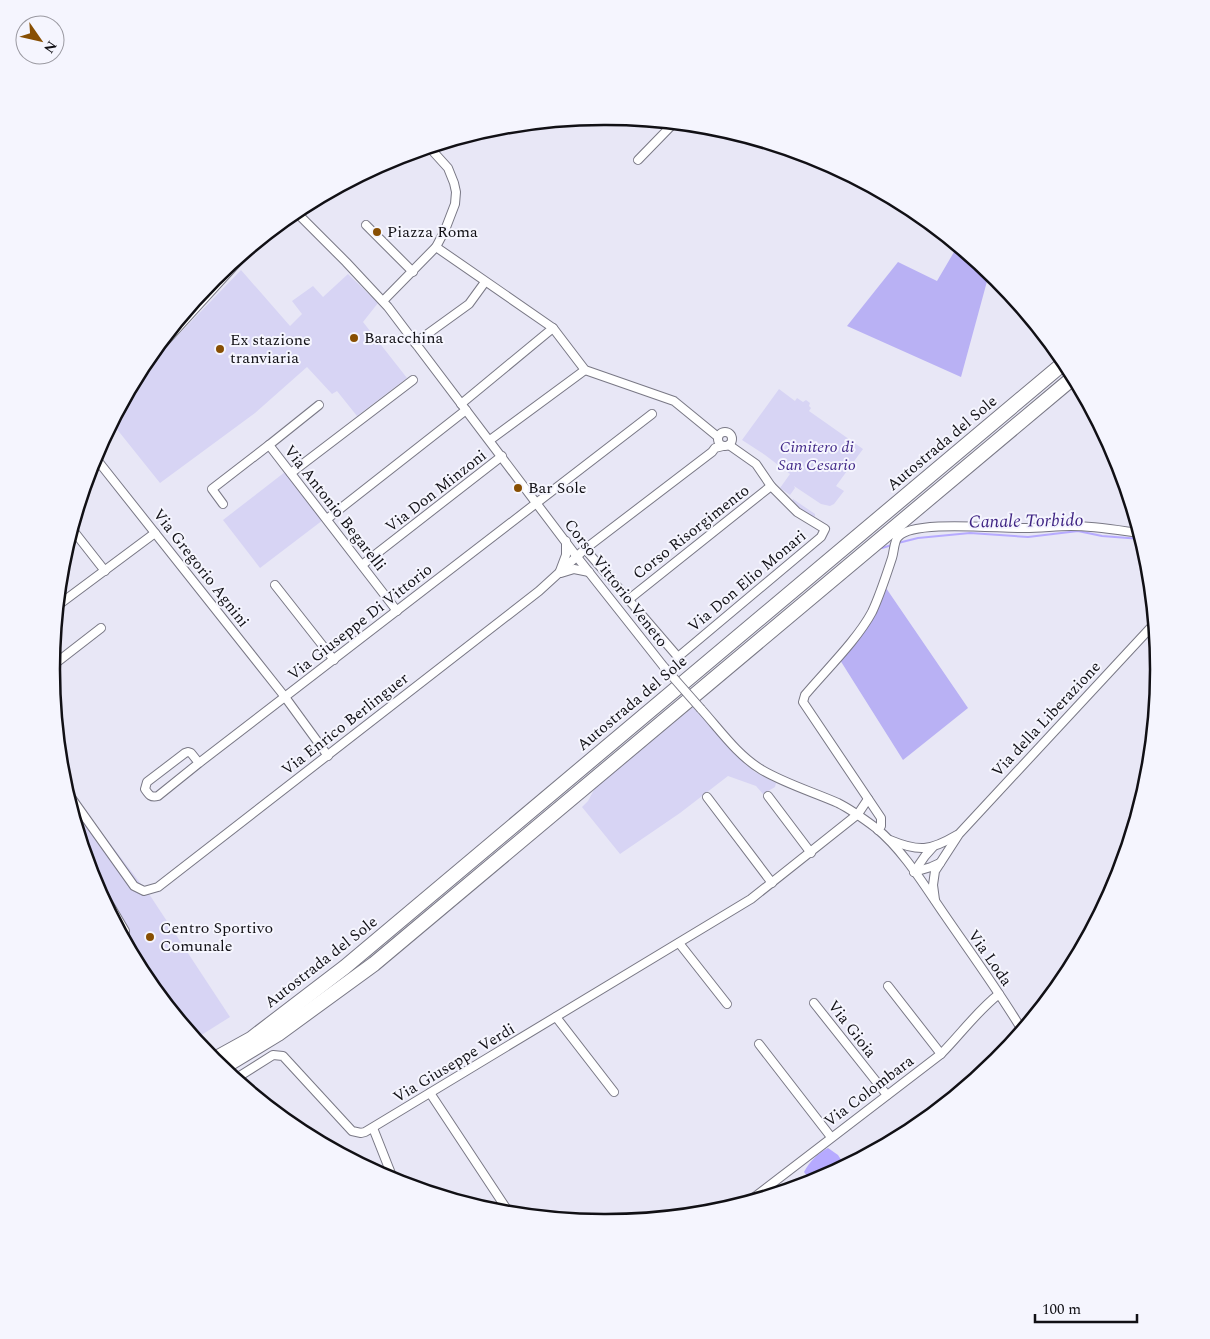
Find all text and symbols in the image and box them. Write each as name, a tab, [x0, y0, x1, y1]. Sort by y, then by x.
north arrow	[15, 15, 65, 65]
text: N	[38, 36, 62, 58]
place label: Piazza Roma	[387, 220, 478, 244]
marker: Piazza Roma	[371, 226, 383, 238]
place label: Baracchina	[364, 326, 443, 350]
place label: Ex stazione tranviaria	[230, 328, 311, 370]
marker: Baracchina	[348, 332, 360, 344]
marker: Ex stazione tranviaria	[214, 343, 226, 355]
street label: Autostrada del Sole	[881, 389, 1003, 497]
park label: Cimitero di San Cesario	[778, 435, 856, 477]
street label: Via Antonio Begarelli	[278, 440, 392, 576]
street label: Via Don Minzoni	[380, 444, 492, 538]
place label: Bar Sole	[528, 476, 587, 500]
street label: Corso Risorgimento	[627, 479, 755, 585]
marker: Bar Sole	[512, 482, 524, 494]
street label: Via Gregorio Agnini	[147, 503, 255, 633]
water label: Canale Torbido	[968, 506, 1084, 536]
street label: Corso Vittorio Veneto	[558, 514, 674, 652]
street label: Via Don Elio Monari	[683, 524, 811, 638]
street label: Via Giuseppe Di Vittorio	[283, 558, 437, 686]
street label: Autostrada del Sole	[571, 649, 693, 757]
street label: Via della Liberazione	[986, 656, 1106, 782]
street label: Via Enrico Berlinguer	[276, 667, 414, 781]
street label: Autostrada del Sole	[259, 910, 383, 1014]
place label: Centro Sportivo Comunale	[160, 916, 273, 958]
street label: Via Loda	[962, 925, 1018, 991]
marker: Centro Sportivo Comunale	[144, 931, 156, 943]
street label: Via Gioia	[822, 995, 882, 1063]
street label: Via Giuseppe Verdi	[388, 1017, 520, 1109]
street label: Via Colombara	[819, 1049, 919, 1133]
scale bar	[1035, 1292, 1138, 1324]
text: 100 m	[1042, 1298, 1081, 1321]

